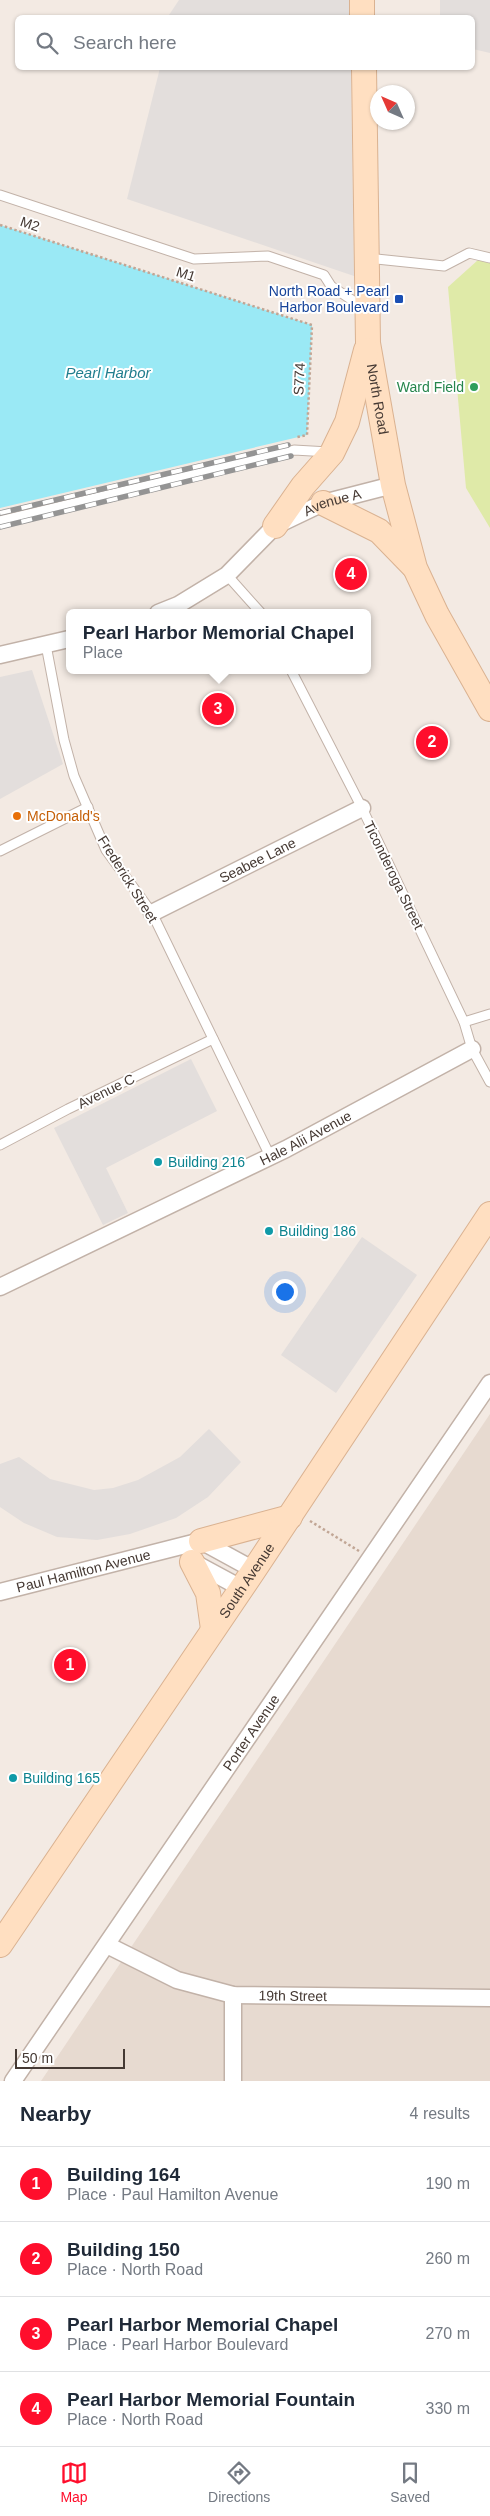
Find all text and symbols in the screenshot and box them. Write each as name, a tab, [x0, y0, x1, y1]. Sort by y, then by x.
search box	[15, 15, 475, 70]
icon: search	[33, 29, 61, 57]
text: Search here	[73, 32, 177, 53]
north arrow	[370, 85, 415, 130]
street label: M2	[18, 213, 42, 235]
street label: M1	[174, 263, 198, 285]
place label: North Road + Pearl Harbor Boulevard	[269, 283, 389, 315]
marker: North Road + Pearl Harbor Boulevard	[393, 293, 405, 305]
street label: S774	[290, 362, 308, 396]
street label: North Road	[364, 362, 392, 436]
water label: Pearl Harbor	[65, 364, 152, 381]
place label: Ward Field	[397, 379, 464, 395]
marker: Ward Field	[468, 381, 480, 393]
street label: Avenue A	[301, 485, 363, 519]
pin: 4	[335, 555, 367, 593]
popup	[66, 609, 371, 674]
text: Pearl Harbor Memorial Chapel	[83, 622, 354, 643]
text: Place	[83, 644, 123, 661]
pin: 3	[202, 690, 234, 728]
pin: 2	[416, 723, 448, 761]
place label: McDonald's	[27, 808, 100, 824]
marker: McDonald's	[11, 810, 23, 822]
street label: Ticonderoga Street	[361, 818, 427, 932]
street label: Frederick Street	[95, 833, 161, 926]
street label: Seabee Lane	[217, 834, 299, 886]
street label: Avenue C	[75, 1070, 137, 1112]
street label: Hale Alii Avenue	[257, 1107, 354, 1168]
place label: Building 216	[168, 1154, 245, 1170]
marker: Building 216	[152, 1156, 164, 1168]
place label: Building 186	[279, 1223, 356, 1239]
marker: Building 186	[263, 1225, 275, 1237]
your location	[272, 1279, 298, 1305]
street label: South Avenue	[216, 1540, 278, 1621]
street label: Paul Hamilton Avenue	[15, 1546, 152, 1596]
pin: 1	[54, 1646, 86, 1684]
street label: Porter Avenue	[220, 1691, 283, 1774]
place label: Building 165	[23, 1770, 100, 1786]
marker: Building 165	[7, 1772, 19, 1784]
street label: 19th Street	[258, 1987, 327, 2004]
scale bar	[15, 2046, 125, 2069]
text: 50 m	[22, 2050, 53, 2066]
text: Nearby	[20, 2102, 91, 2125]
text: 4 results	[410, 2105, 470, 2122]
text: Building 164	[67, 2164, 180, 2185]
text: 1	[32, 2175, 40, 2192]
text: 190 m	[426, 2175, 470, 2192]
text: Place · Paul Hamilton Avenue	[67, 2186, 278, 2203]
text: Building 150	[67, 2239, 180, 2260]
text: 2	[32, 2250, 40, 2267]
text: 260 m	[426, 2250, 470, 2267]
text: Place · North Road	[67, 2261, 203, 2278]
text: Pearl Harbor Memorial Chapel	[67, 2314, 338, 2335]
text: 3	[32, 2325, 40, 2342]
text: 270 m	[426, 2325, 470, 2342]
text: Place · Pearl Harbor Boulevard	[67, 2336, 288, 2353]
text: Pearl Harbor Memorial Fountain	[67, 2389, 355, 2410]
text: 4	[32, 2400, 40, 2417]
text: 330 m	[426, 2400, 470, 2417]
text: Place · North Road	[67, 2411, 203, 2428]
tab: Map	[60, 2459, 88, 2505]
tab: Directions	[208, 2459, 270, 2505]
tab: Saved	[390, 2459, 430, 2505]

